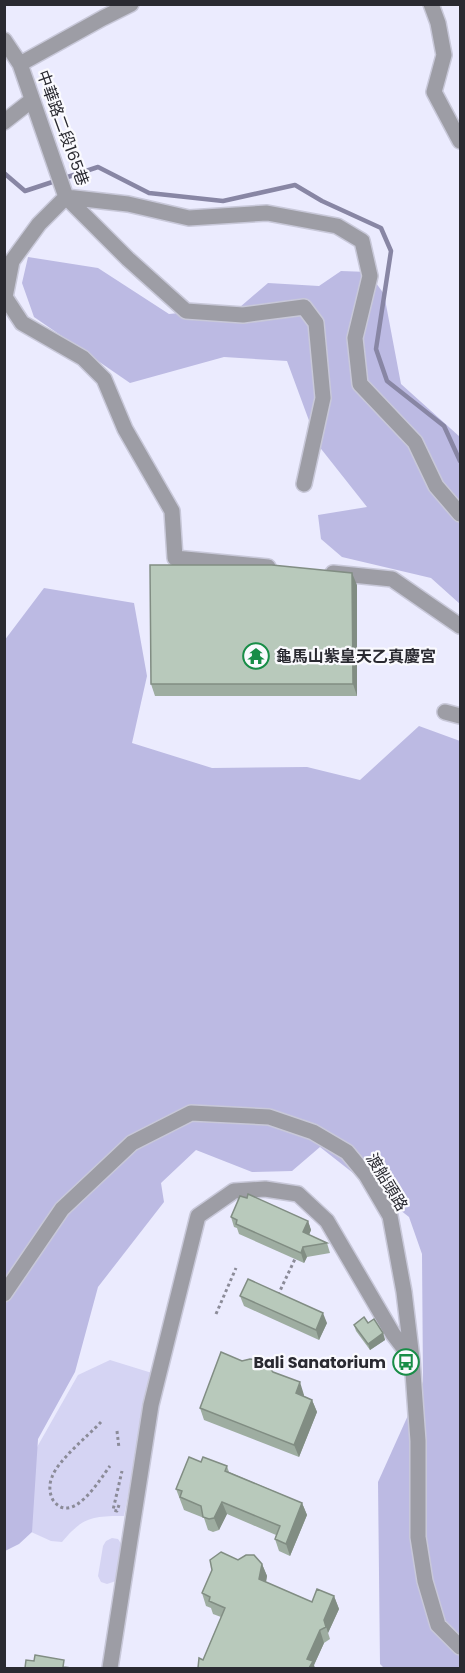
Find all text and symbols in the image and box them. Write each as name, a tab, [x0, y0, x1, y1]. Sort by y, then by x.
street label: 中華路二段165巷	[31, 67, 95, 189]
temple icon: 龜馬山紫皇天乙真慶宮	[241, 641, 271, 671]
place label: 龜馬山紫皇天乙真慶宮	[276, 645, 436, 668]
street label: 渡船頭路	[361, 1149, 413, 1215]
bus stop icon: Bali Sanatorium	[391, 1347, 421, 1377]
place label: Bali Sanatorium	[253, 1351, 386, 1374]

